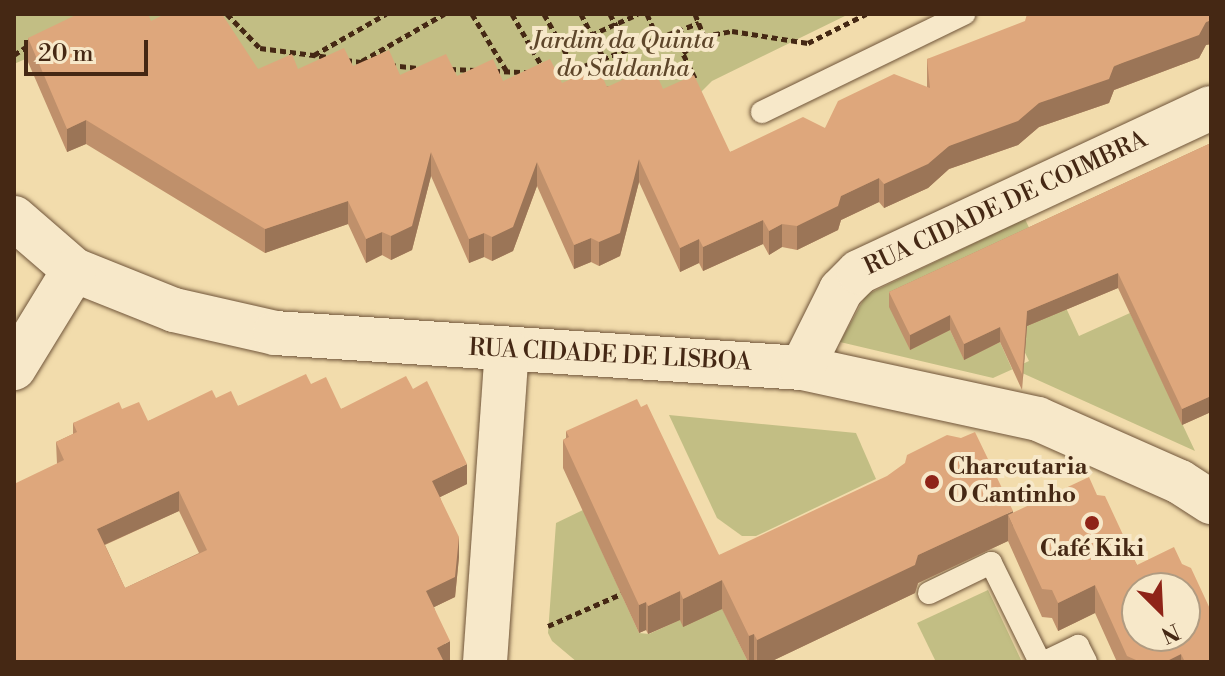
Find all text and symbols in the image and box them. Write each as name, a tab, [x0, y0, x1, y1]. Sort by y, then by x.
scale bar	[28, 24, 152, 74]
park label: Jardim da Quinta do Saldanha	[532, 28, 714, 84]
text: 20 m	[38, 39, 94, 69]
street label: RUA CIDADE DE COIMBRA	[860, 126, 1152, 282]
street label: RUA CIDADE DE LISBOA	[468, 334, 752, 378]
place label: Charcutaria O Cantinho	[948, 454, 1087, 510]
marker: Charcutaria O Cantinho	[923, 473, 941, 491]
marker: Café Kiki	[1083, 514, 1101, 532]
place label: Café Kiki	[1040, 536, 1144, 564]
north arrow	[1121, 572, 1201, 652]
text: N	[1157, 617, 1184, 648]

